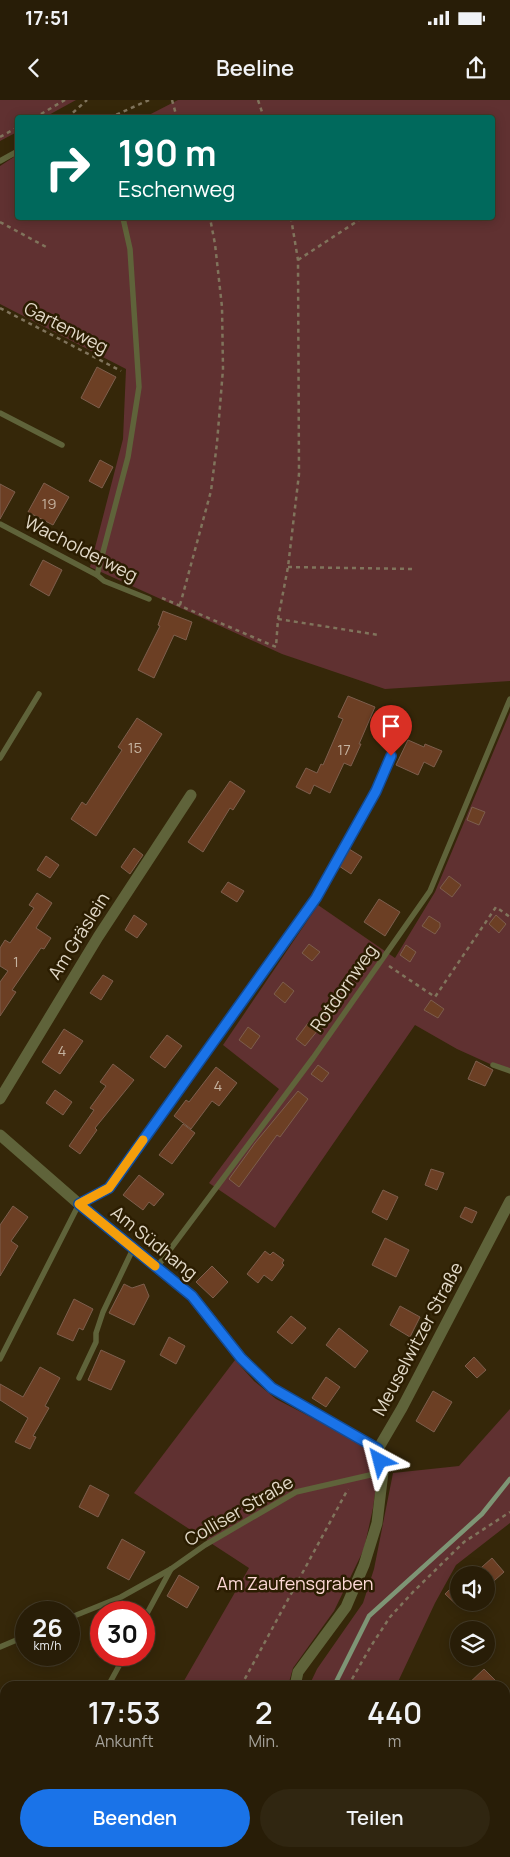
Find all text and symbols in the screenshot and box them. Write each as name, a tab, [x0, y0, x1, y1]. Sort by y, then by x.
text: 17:51	[25, 5, 69, 31]
text: Beeline	[216, 53, 294, 83]
icon: back	[20, 54, 48, 82]
icon: share	[462, 54, 490, 82]
text: 190 m	[118, 129, 217, 177]
icon: right	[35, 135, 100, 200]
text: Eschenweg	[118, 174, 235, 204]
street label: Gartenweg	[20, 296, 113, 359]
house number: 19	[41, 493, 57, 514]
street label: Wacholderweg	[21, 509, 142, 587]
pin	[370, 705, 412, 756]
icon: arrive	[377, 712, 405, 740]
house number: 15	[128, 737, 142, 758]
house number: 17	[337, 739, 351, 760]
street label: Am Gräslein	[42, 887, 114, 983]
street label: Rotdornweg	[304, 939, 382, 1036]
house number: 1	[13, 951, 19, 972]
house number: 4	[58, 1040, 67, 1061]
house number: 4	[214, 1075, 223, 1096]
street label: Am Südhang	[106, 1200, 203, 1285]
street label: Meuselwitzer Straße	[366, 1257, 468, 1420]
position arrow	[353, 1434, 405, 1486]
street label: Colliser Straße	[180, 1469, 297, 1551]
map controls	[450, 1566, 495, 1666]
button: sound	[450, 1566, 495, 1611]
park label: Am Zaufensgraben	[217, 1571, 373, 1595]
speed limit sign: 30	[90, 1601, 155, 1666]
text: 26	[32, 1610, 63, 1645]
button: layers	[450, 1621, 495, 1666]
text: km/h	[34, 1637, 61, 1654]
text: 17:53	[88, 1692, 161, 1733]
text: 2	[255, 1692, 273, 1733]
text: 440	[367, 1692, 422, 1733]
text: Ankunft	[95, 1730, 154, 1752]
text: Min.	[248, 1730, 279, 1752]
text: m	[388, 1730, 401, 1752]
button: Beenden	[20, 1789, 250, 1847]
button: Teilen	[260, 1789, 490, 1847]

